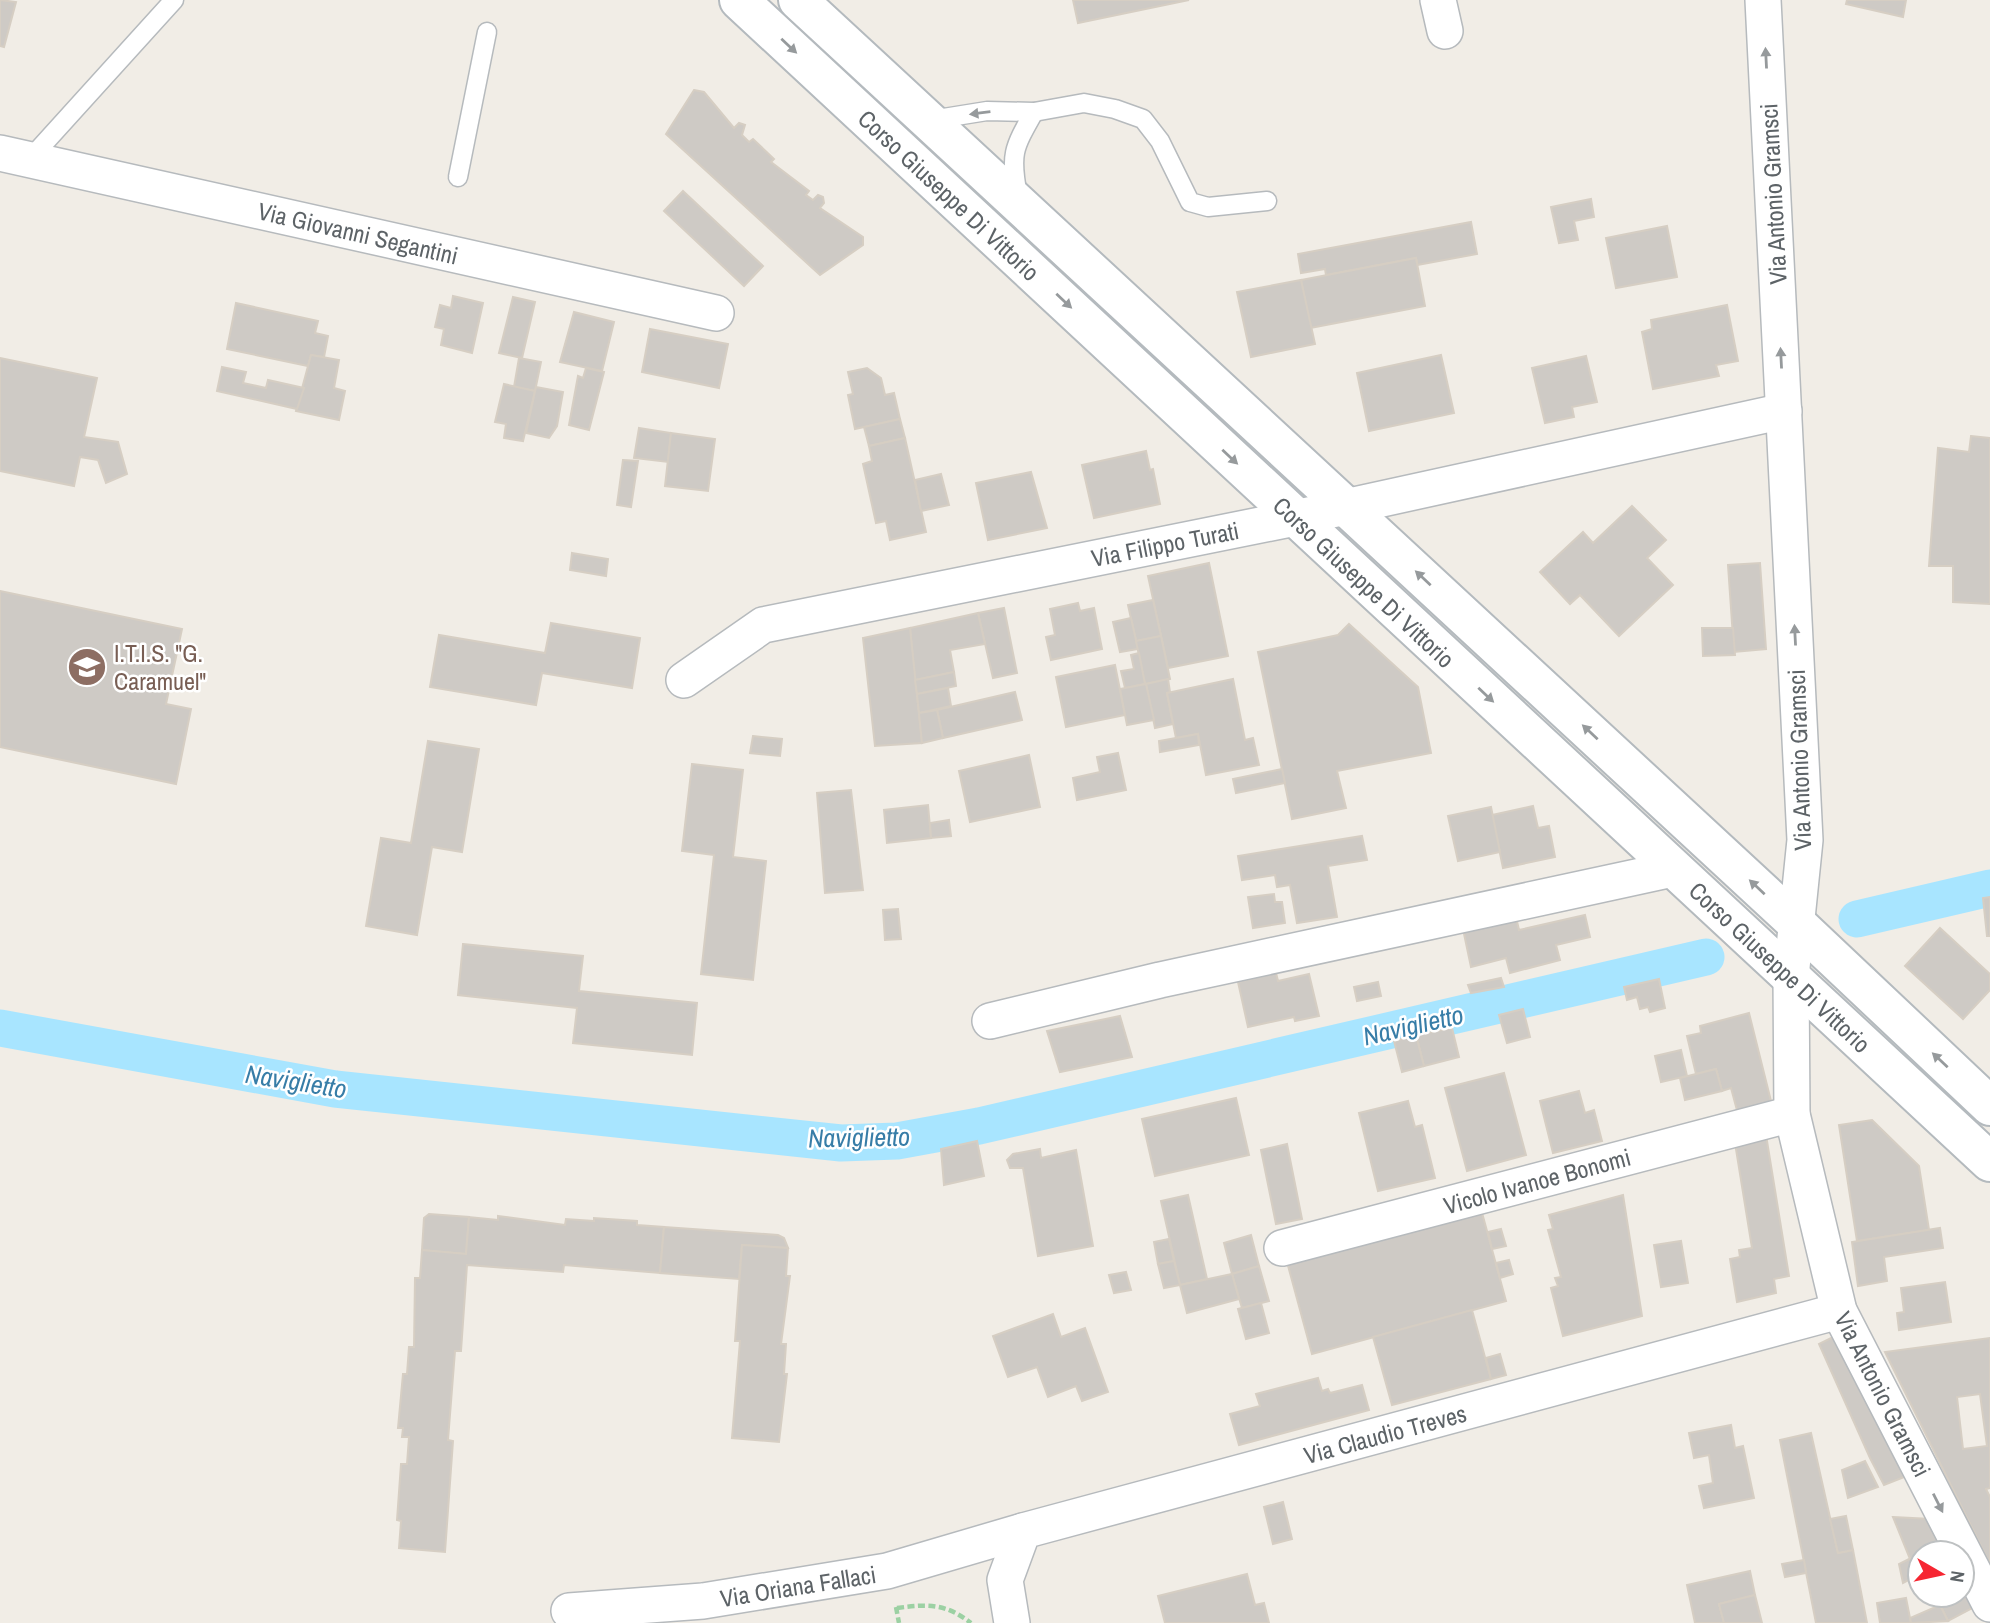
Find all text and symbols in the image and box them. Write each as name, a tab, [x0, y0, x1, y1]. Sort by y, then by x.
one-way arrow	[780, 38, 797, 54]
one-way arrow	[1761, 47, 1772, 69]
street label: Corso Giuseppe Di Vittorio	[851, 102, 1047, 288]
street label: Via Antonio Gramsci	[1752, 103, 1794, 285]
one-way arrow	[969, 107, 991, 118]
street label: Via Giovanni Segantini	[255, 194, 461, 272]
one-way arrow	[1055, 293, 1073, 309]
one-way arrow	[1776, 347, 1787, 369]
one-way arrow	[1221, 448, 1238, 464]
street label: Corso Giuseppe Di Vittorio	[1266, 489, 1462, 675]
street label: Via Filippo Turati	[1088, 514, 1242, 574]
one-way arrow	[1415, 570, 1432, 586]
one-way arrow	[1789, 623, 1800, 645]
place label: I.T.I.S. "G. Caramuel"	[114, 637, 206, 697]
school or university icon: I.T.I.S. "G. Caramuel"	[66, 646, 108, 688]
street label: Via Antonio Gramsci	[1780, 669, 1818, 851]
one-way arrow	[1477, 687, 1494, 703]
one-way arrow	[1582, 725, 1599, 741]
street label: Corso Giuseppe Di Vittorio	[1682, 874, 1878, 1060]
one-way arrow	[1749, 879, 1766, 895]
water label: Naviglietto	[1359, 996, 1467, 1054]
one-way arrow	[1932, 1051, 1949, 1068]
water label: Naviglietto	[243, 1056, 349, 1106]
water label: Naviglietto	[808, 1119, 910, 1155]
street label: Vicolo Ivanoe Bonomi	[1440, 1141, 1634, 1221]
street label: Via Antonio Gramsci	[1828, 1306, 1938, 1482]
street label: Via Claudio Treves	[1300, 1397, 1470, 1471]
one-way arrow	[1932, 1493, 1943, 1513]
north arrow	[1906, 1539, 1976, 1609]
street label: Via Oriana Fallaci	[718, 1558, 878, 1614]
text: N	[1944, 1569, 1972, 1584]

